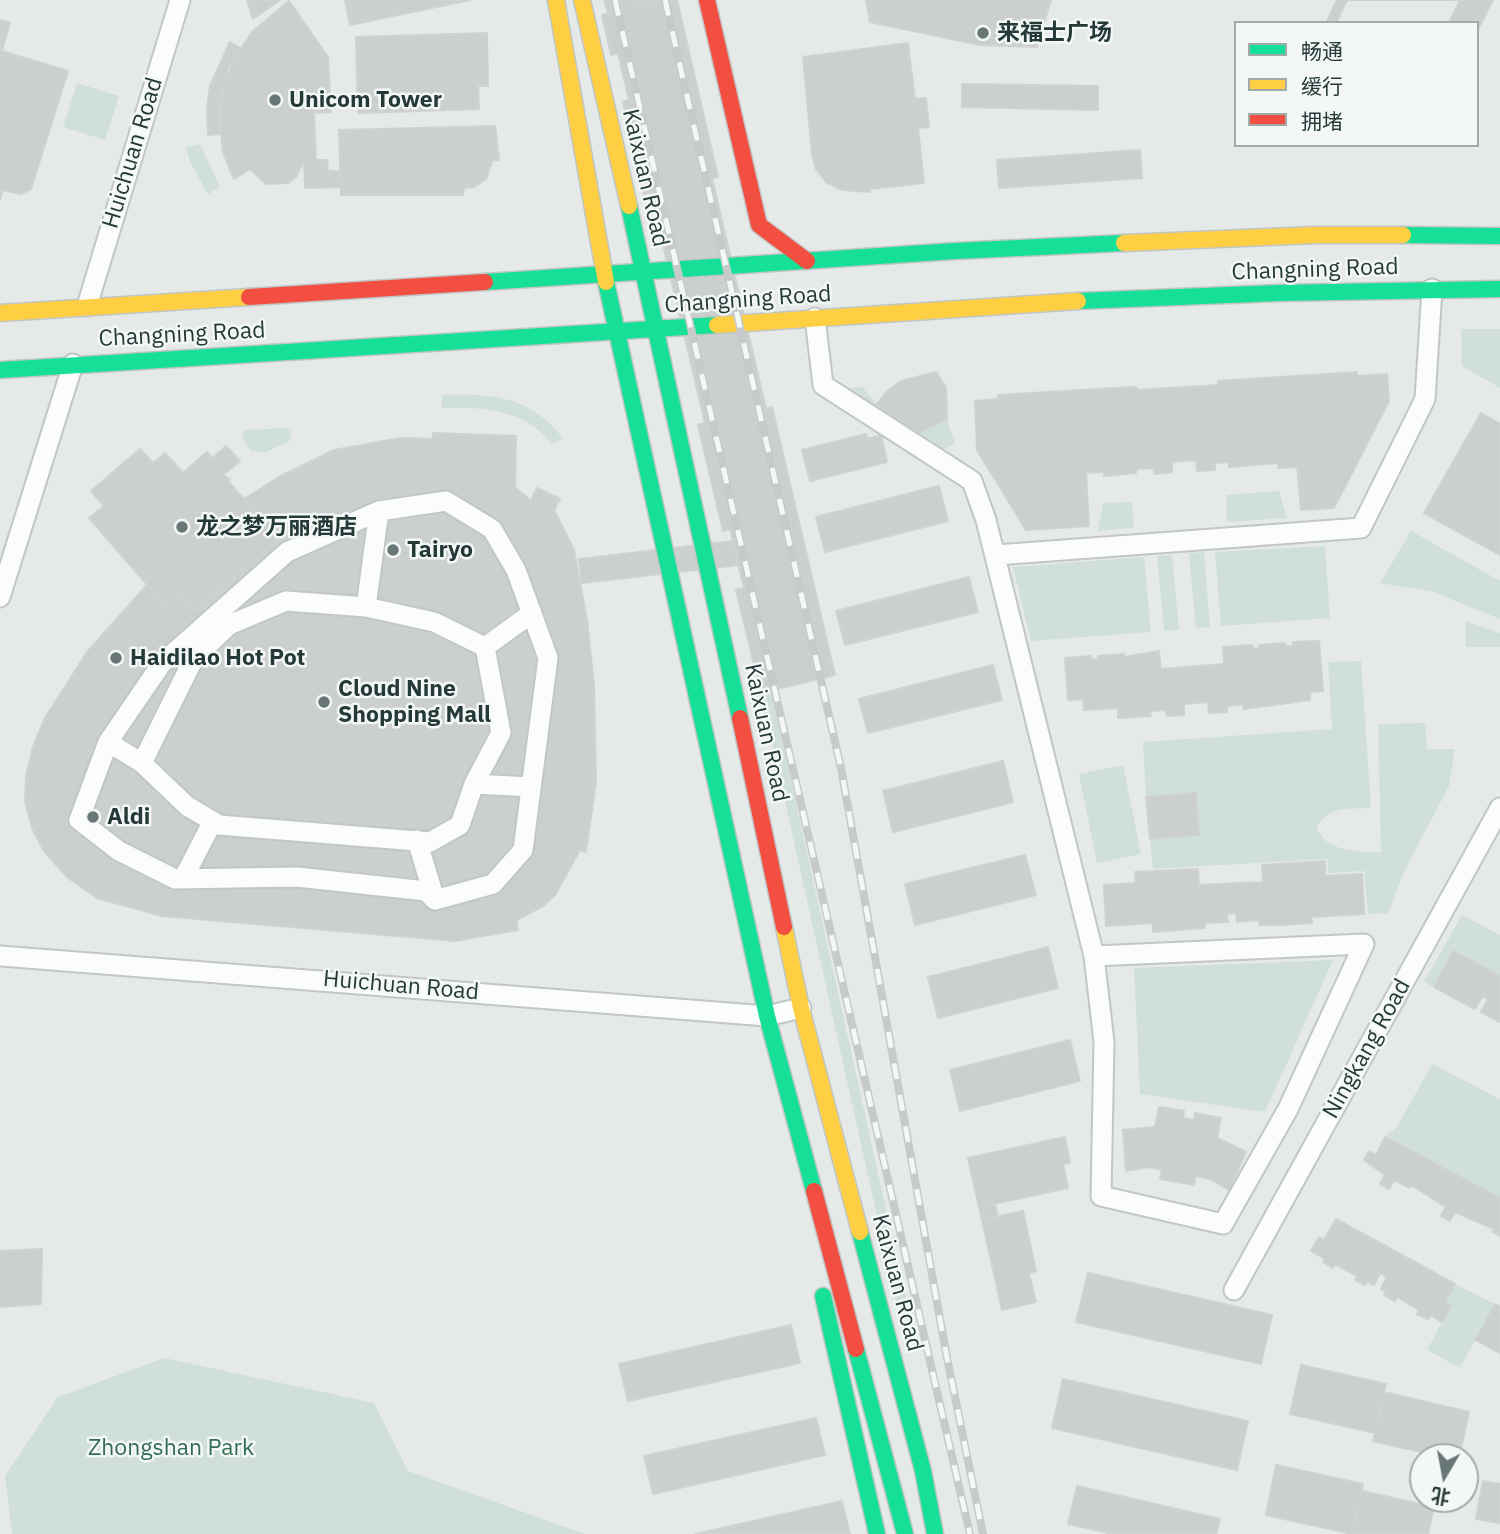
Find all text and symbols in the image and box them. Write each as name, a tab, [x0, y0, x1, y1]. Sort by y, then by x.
place label: 来福士广场	[997, 19, 1112, 47]
legend	[1234, 21, 1479, 147]
marker: 来福士广场	[975, 25, 991, 41]
text: 畅通	[1301, 37, 1343, 65]
text: 缓行	[1301, 72, 1343, 100]
street label: Huichuan Road	[97, 74, 169, 232]
place label: Unicom Tower	[289, 86, 442, 114]
marker: Unicom Tower	[267, 92, 283, 108]
street label: Kaixuan Road	[616, 106, 674, 250]
text: 拥堵	[1301, 107, 1343, 135]
street label: Changning Road	[1231, 253, 1399, 287]
street label: Changning Road	[664, 280, 832, 320]
street label: Changning Road	[98, 317, 266, 353]
place label: 龙之梦万丽酒店	[196, 513, 357, 541]
marker: 龙之梦万丽酒店	[174, 519, 190, 535]
place label: Tairyo	[407, 536, 473, 564]
marker: Tairyo	[385, 542, 401, 558]
place label: Haidilao Hot Pot	[130, 644, 305, 672]
marker: Haidilao Hot Pot	[108, 650, 124, 666]
street label: Kaixuan Road	[738, 661, 794, 805]
place label: Cloud Nine Shopping Mall	[338, 675, 491, 729]
marker: Cloud Nine Shopping Mall	[316, 694, 332, 710]
place label: Aldi	[107, 803, 150, 831]
marker: Aldi	[85, 809, 101, 825]
street label: Huichuan Road	[322, 965, 480, 1007]
street label: Ningkang Road	[1317, 975, 1417, 1123]
street label: Kaixuan Road	[865, 1212, 929, 1354]
park label: Zhongshan Park	[88, 1434, 254, 1462]
north arrow	[1409, 1443, 1479, 1513]
text: 北	[1429, 1483, 1452, 1510]

